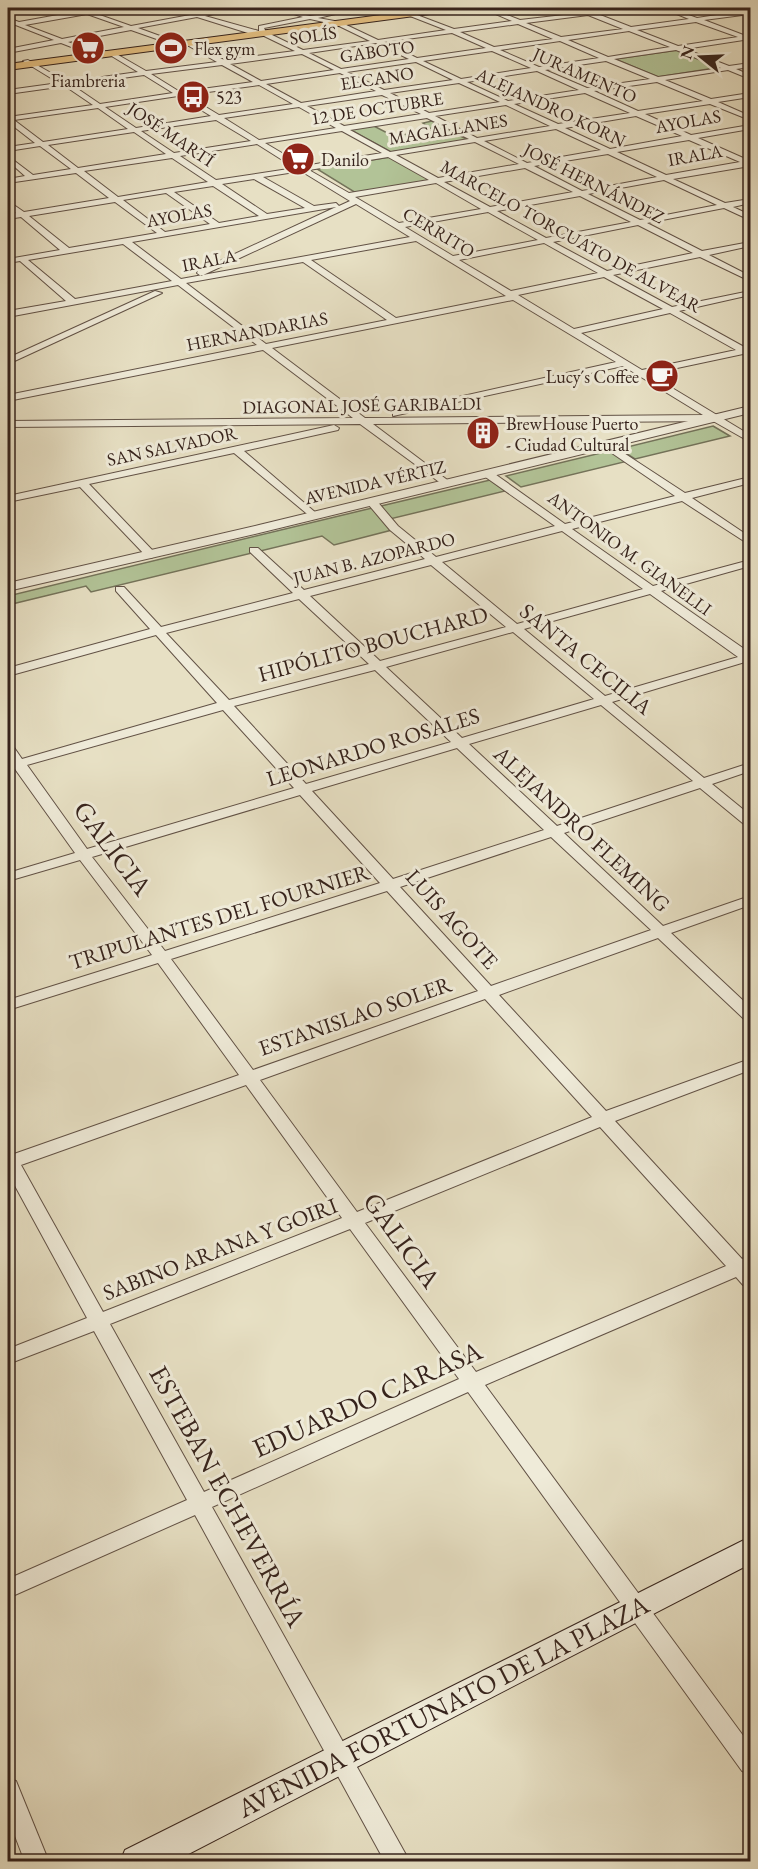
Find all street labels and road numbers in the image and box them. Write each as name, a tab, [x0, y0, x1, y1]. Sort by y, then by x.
street label: SOLÍS	[288, 20, 338, 50]
street label: GABOTO	[338, 34, 416, 68]
street label: JURAMENTO	[528, 41, 641, 108]
street label: ELCANO	[339, 61, 415, 95]
street label: ALEJANDRO KORN	[471, 62, 630, 152]
street label: 12 DE OCTUBRE	[309, 86, 445, 130]
street label: JOSÉ MARTÍ	[122, 95, 219, 171]
street label: AYOLAS	[652, 104, 723, 138]
street label: MAGALLANES	[387, 108, 509, 150]
street label: JOSÉ HERNÁNDEZ	[518, 137, 668, 229]
street label: IRALA	[666, 139, 725, 171]
street label: MARCELO TORCUATO DE ALVEAR	[437, 155, 705, 317]
street label: AYOLAS	[143, 198, 214, 232]
street label: CERRITO	[399, 202, 479, 262]
street label: IRALA	[180, 243, 239, 277]
street label: HERNANDARIAS	[184, 306, 330, 356]
street label: DIAGONAL JOSÉ GARIBALDI	[242, 391, 482, 419]
street label: SAN SALVADOR	[105, 421, 239, 471]
street label: AVENIDA VÉRTIZ	[301, 455, 448, 510]
street label: ANTONIO M. GIANELLI	[543, 485, 716, 620]
street label: JUAN B. AZOPARDO	[289, 527, 457, 590]
street label: SANTA CECILIA	[514, 597, 659, 722]
street label: HIPÓLITO BOUCHARD	[255, 599, 491, 689]
street label: LEONARDO ROSALES	[263, 701, 483, 793]
street label: ALEJANDRO FLEMING	[487, 739, 676, 918]
street label: GALICIA	[66, 793, 160, 903]
street label: TRIPULANTES DEL FOURNIER	[65, 857, 373, 977]
street label: LUIS AGOTE	[399, 863, 505, 975]
street label: ESTANISLAO SOLER	[255, 969, 456, 1063]
street label: GALICIA	[355, 1185, 449, 1295]
street label: SABINO ARANA Y GOIRI	[99, 1191, 342, 1307]
street label: EDUARDO CARASA	[247, 1332, 488, 1465]
street label: ESTEBAN ECHEVERRÍA	[142, 1359, 315, 1633]
street label: AVENIDA FORTUNATO DE LA PLAZA	[230, 1586, 655, 1826]

